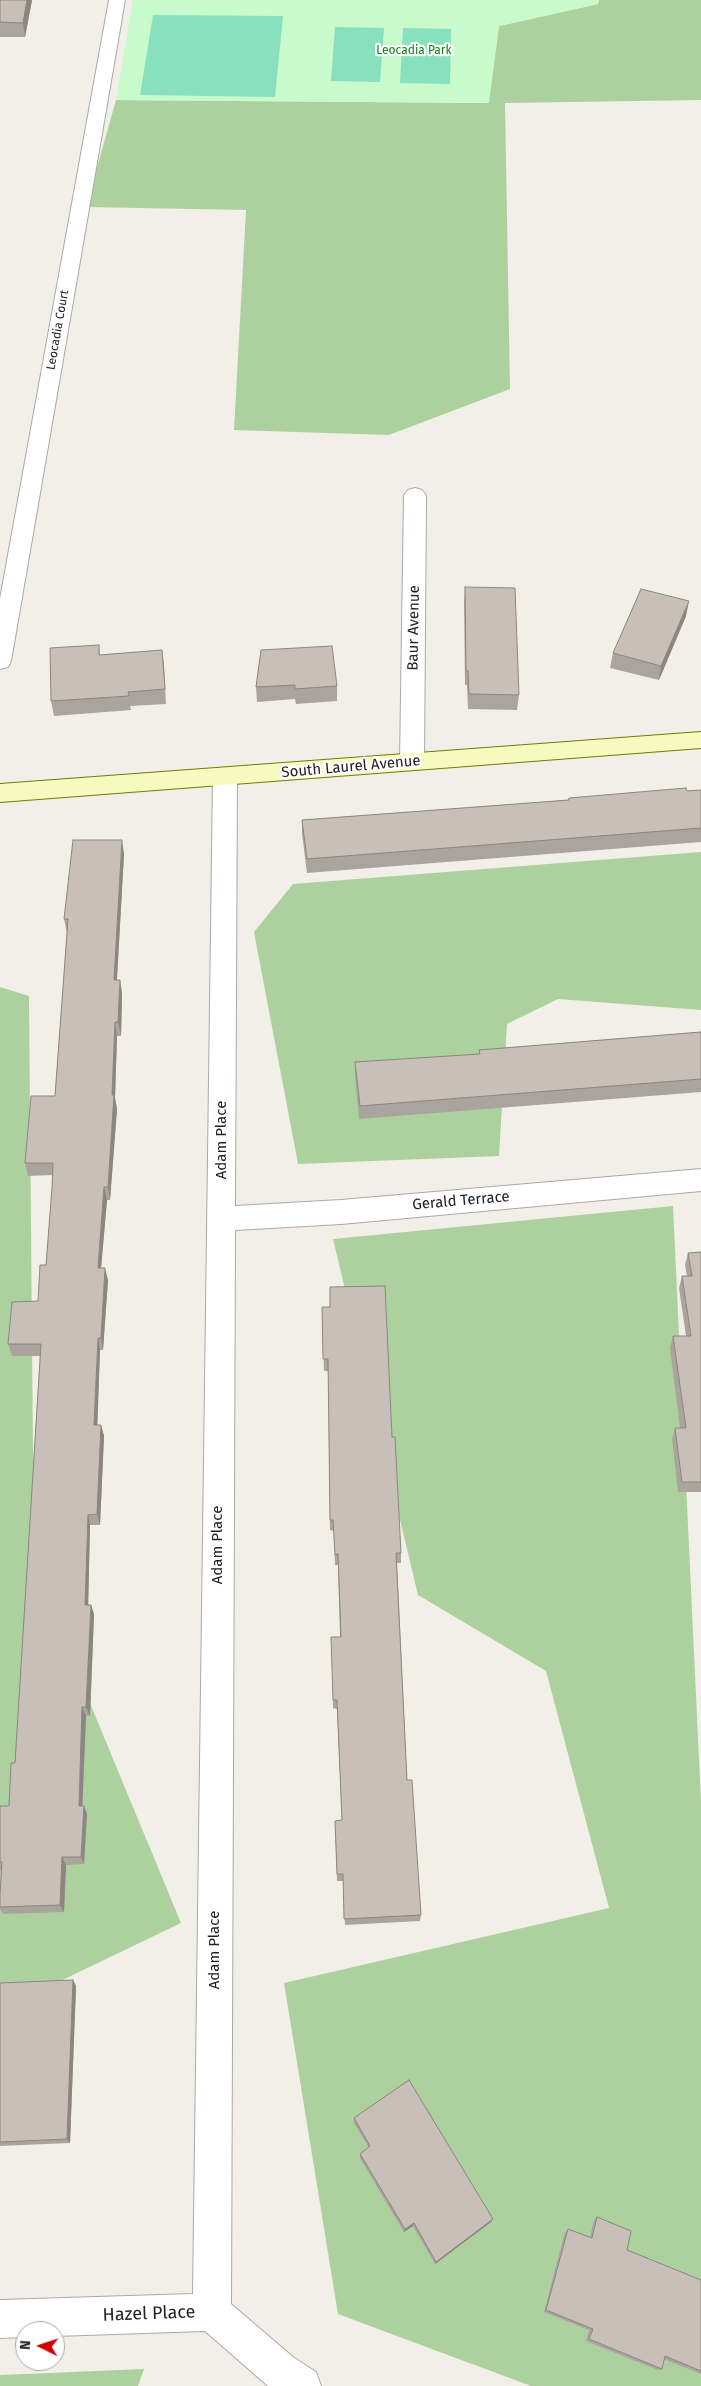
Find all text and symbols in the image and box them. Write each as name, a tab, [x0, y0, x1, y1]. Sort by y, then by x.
park label: Leocadia Park	[376, 44, 452, 58]
street label: Leocadia Court	[44, 289, 72, 371]
street label: Baur Avenue	[404, 585, 424, 671]
street label: South Laurel Avenue	[281, 752, 421, 782]
street label: Adam Place	[213, 1101, 231, 1179]
street label: Gerald Terrace	[412, 1188, 510, 1214]
street label: Adam Place	[209, 1506, 227, 1584]
street label: Adam Place	[206, 1911, 224, 1989]
street label: Hazel Place	[102, 2302, 196, 2326]
north arrow	[15, 2321, 65, 2371]
text: N	[17, 2340, 34, 2350]

